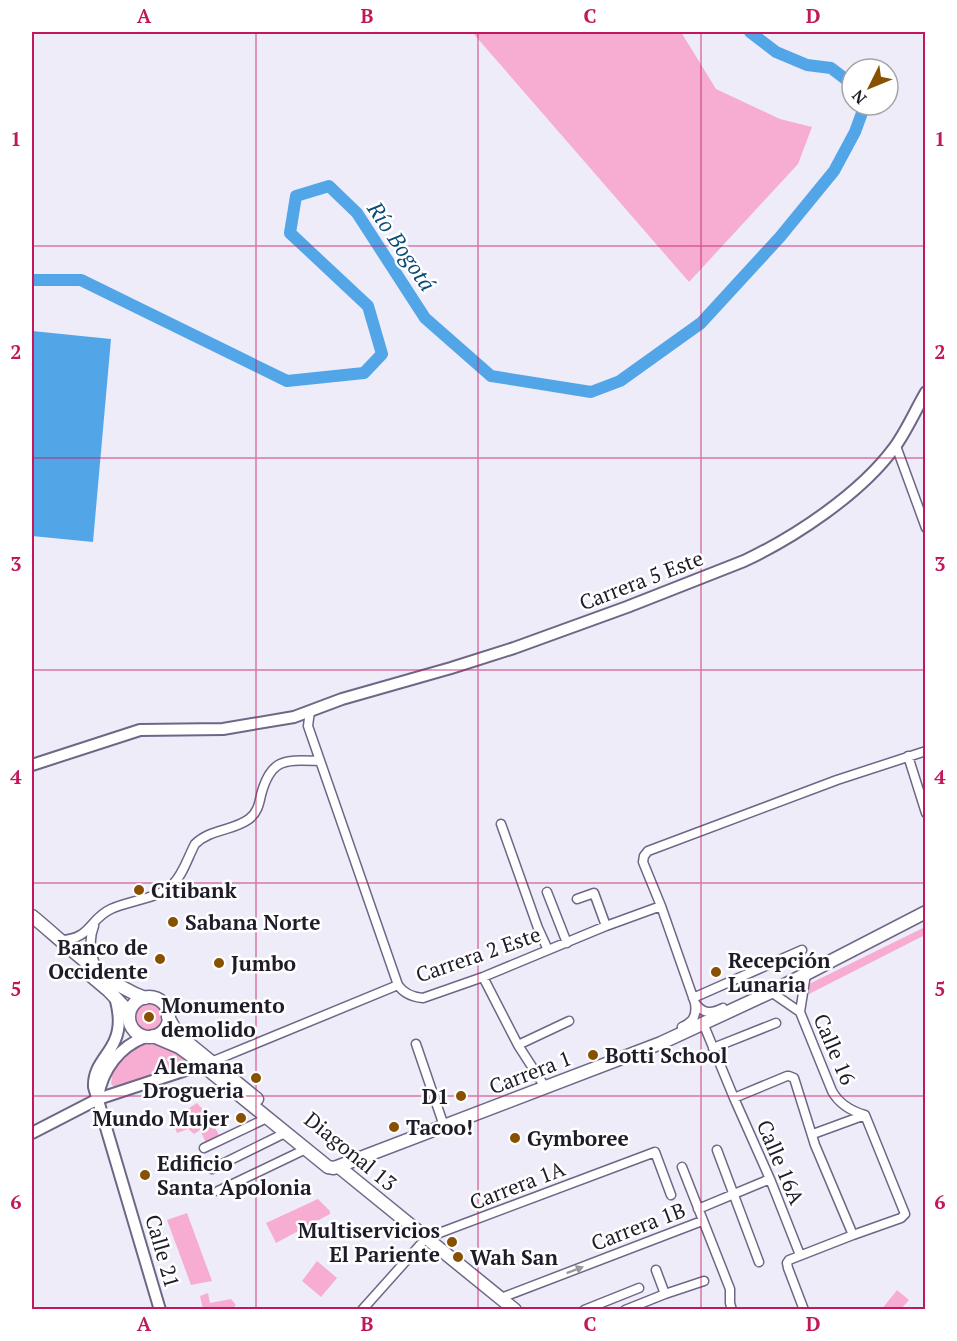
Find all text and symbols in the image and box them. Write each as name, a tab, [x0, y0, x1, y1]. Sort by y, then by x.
text: A	[137, 2, 152, 29]
text: B	[361, 2, 374, 29]
text: C	[583, 2, 597, 29]
text: D	[806, 2, 820, 29]
north arrow	[840, 57, 900, 117]
text: N	[847, 85, 871, 109]
text: 1	[10, 125, 22, 152]
text: 1	[934, 125, 946, 152]
water label: Río Bogotá	[361, 195, 443, 297]
text: 2	[10, 338, 22, 365]
text: 2	[934, 338, 946, 365]
street label: Carrera 5 Este	[575, 544, 707, 616]
text: 3	[10, 550, 22, 577]
text: 3	[934, 550, 946, 577]
text: 4	[10, 763, 22, 790]
text: 4	[934, 763, 946, 790]
place label: Citibank	[151, 876, 238, 904]
marker: Citibank	[132, 883, 146, 897]
place label: Sabana Norte	[185, 908, 320, 936]
marker: Sabana Norte	[166, 915, 180, 929]
street label: Carrera 2 Este	[412, 920, 544, 988]
place label: Banco de Occidente	[48, 933, 148, 985]
place label: Recepción Lunaria	[728, 946, 831, 998]
place label: Jumbo	[231, 949, 296, 977]
marker: Banco de Occidente	[153, 952, 167, 966]
marker: Jumbo	[212, 956, 226, 970]
marker: Recepción Lunaria	[709, 965, 723, 979]
text: 5	[10, 975, 22, 1002]
text: 5	[934, 975, 946, 1002]
place label: Monumento demolido	[161, 991, 285, 1043]
street label: Calle 16	[807, 1009, 863, 1089]
marker: Monumento demolido	[142, 1010, 156, 1024]
place label: Botti School	[605, 1041, 727, 1069]
street label: Carrera 1	[485, 1044, 575, 1100]
marker: Botti School	[586, 1048, 600, 1062]
place label: Alemana Drogueria	[143, 1052, 244, 1104]
marker: Alemana Drogueria	[249, 1071, 263, 1085]
place label: D1	[422, 1082, 449, 1110]
marker: D1	[454, 1089, 468, 1103]
place label: Mundo Mujer	[93, 1104, 229, 1132]
street label: Diagonal 13	[299, 1105, 403, 1197]
marker: Mundo Mujer	[234, 1111, 248, 1125]
place label: Tacoo!	[406, 1113, 473, 1141]
street label: Calle 16A	[751, 1115, 812, 1209]
marker: Tacoo!	[387, 1120, 401, 1134]
place label: Gymboree	[527, 1124, 629, 1152]
marker: Gymboree	[508, 1131, 522, 1145]
place label: Edificio Santa Apolonia	[157, 1149, 312, 1201]
street label: Carrera 1A	[465, 1154, 569, 1216]
marker: Edificio Santa Apolonia	[138, 1168, 152, 1182]
text: 6	[10, 1188, 22, 1215]
text: 6	[934, 1188, 946, 1215]
street label: Carrera 1B	[587, 1195, 689, 1257]
street label: Calle 21	[139, 1211, 187, 1291]
place label: Multiservicios El Pariente	[298, 1216, 440, 1268]
marker: Multiservicios El Pariente	[445, 1235, 459, 1249]
place label: Wah San	[470, 1243, 558, 1271]
marker: Wah San	[451, 1250, 465, 1264]
one-way arrow	[566, 1265, 584, 1274]
text: A	[137, 1310, 152, 1337]
text: B	[361, 1310, 374, 1337]
text: C	[583, 1310, 597, 1337]
text: D	[806, 1310, 820, 1337]

